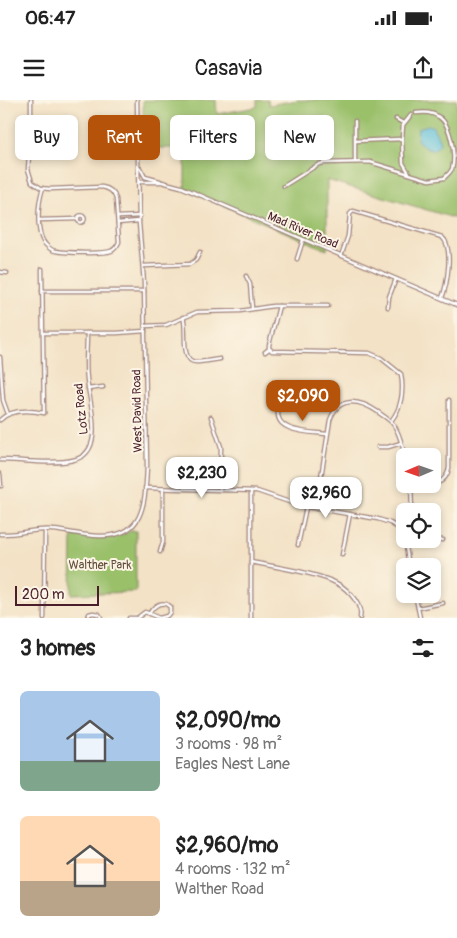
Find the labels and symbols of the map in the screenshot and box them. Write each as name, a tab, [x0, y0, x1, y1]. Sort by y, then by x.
street label: Mad River Road	[265, 209, 340, 252]
street label: West David Road	[129, 369, 146, 453]
pin: $2,090	[262, 380, 344, 422]
street label: Lotz Road	[71, 382, 92, 435]
north arrow	[396, 448, 441, 492]
pin: $2,230	[161, 456, 243, 499]
pin: $2,960	[285, 476, 367, 519]
park label: Walther Park	[69, 558, 131, 573]
scale bar	[15, 583, 99, 606]

